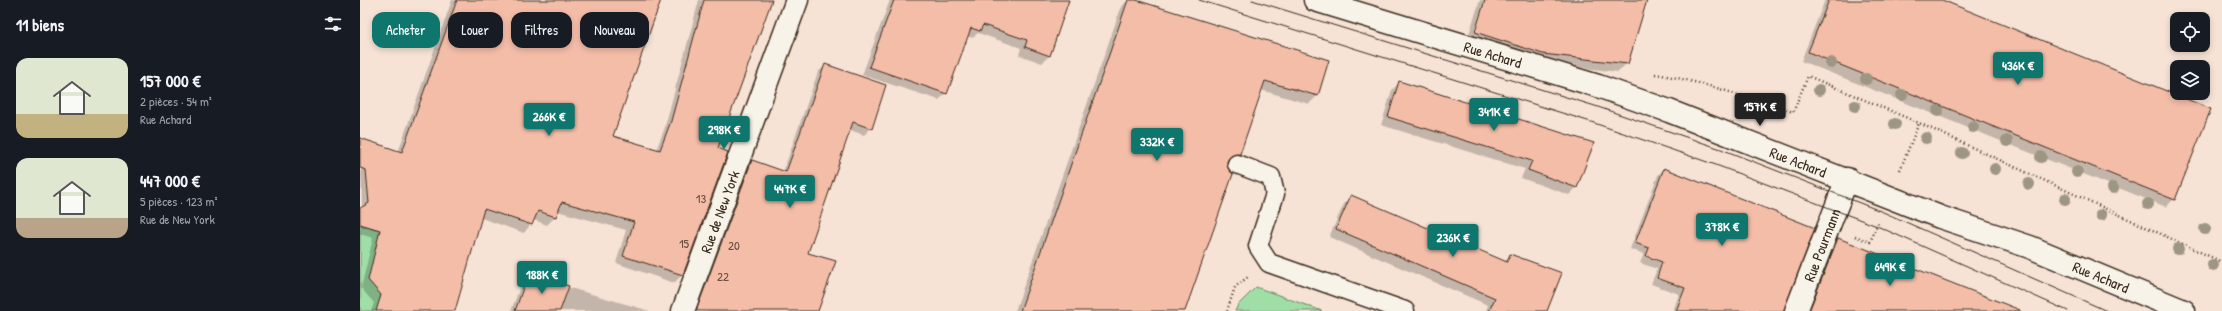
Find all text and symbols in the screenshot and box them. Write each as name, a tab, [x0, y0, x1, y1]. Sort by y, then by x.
chip: Acheter	[372, 12, 440, 48]
chip: Louer	[448, 12, 503, 48]
chip: Filtres	[511, 12, 572, 48]
chip: Nouveau	[580, 12, 649, 48]
map controls	[2170, 12, 2210, 100]
button: locate	[2170, 12, 2210, 52]
text: 11 biens	[16, 13, 64, 36]
icon: filters	[322, 13, 344, 35]
street label: Rue Achard	[1462, 35, 1525, 73]
pin: 436K €	[1985, 52, 2051, 86]
text: 436K €	[2002, 56, 2034, 74]
button: layers	[2170, 60, 2210, 100]
text: 157 000 €	[140, 69, 201, 92]
icon: home	[48, 74, 96, 122]
text: 2 pièces · 54 m²	[140, 92, 212, 110]
pin: 157K €	[1727, 93, 1793, 127]
text: 157K €	[1744, 97, 1776, 115]
pin: 341K €	[1461, 98, 1527, 132]
text: 341K €	[1478, 102, 1510, 120]
pin: 266K €	[516, 103, 582, 137]
text: 266K €	[533, 107, 565, 125]
text: Rue Achard	[140, 110, 191, 128]
pin: 298K €	[691, 116, 757, 150]
text: 298K €	[708, 120, 740, 138]
pin: 332K €	[1124, 128, 1190, 162]
text: 332K €	[1140, 132, 1174, 150]
street label: Rue Achard	[1767, 141, 1830, 182]
street label: Rue de New York	[695, 167, 744, 256]
text: 447 000 €	[140, 169, 200, 192]
icon: home	[48, 174, 96, 222]
pin: 447K €	[757, 175, 823, 209]
text: 447K €	[774, 179, 806, 197]
house number: 13	[696, 189, 706, 207]
text: 5 pièces · 123 m²	[140, 192, 217, 210]
street label: Rue Pourmann	[1798, 205, 1845, 284]
text: Rue de New York	[140, 210, 215, 228]
pin: 378K €	[1689, 213, 1755, 247]
text: 378K €	[1705, 217, 1739, 235]
pin: 236K €	[1420, 224, 1486, 258]
text: 236K €	[1436, 228, 1470, 246]
house number: 15	[679, 234, 690, 252]
house number: 20	[728, 236, 740, 254]
pin: 649K €	[1857, 253, 1923, 287]
street label: Rue Achard	[2070, 256, 2133, 298]
text: 649K €	[1875, 257, 1905, 275]
pin: 188K €	[509, 261, 575, 295]
text: 188K €	[526, 265, 558, 283]
house number: 22	[717, 267, 729, 285]

